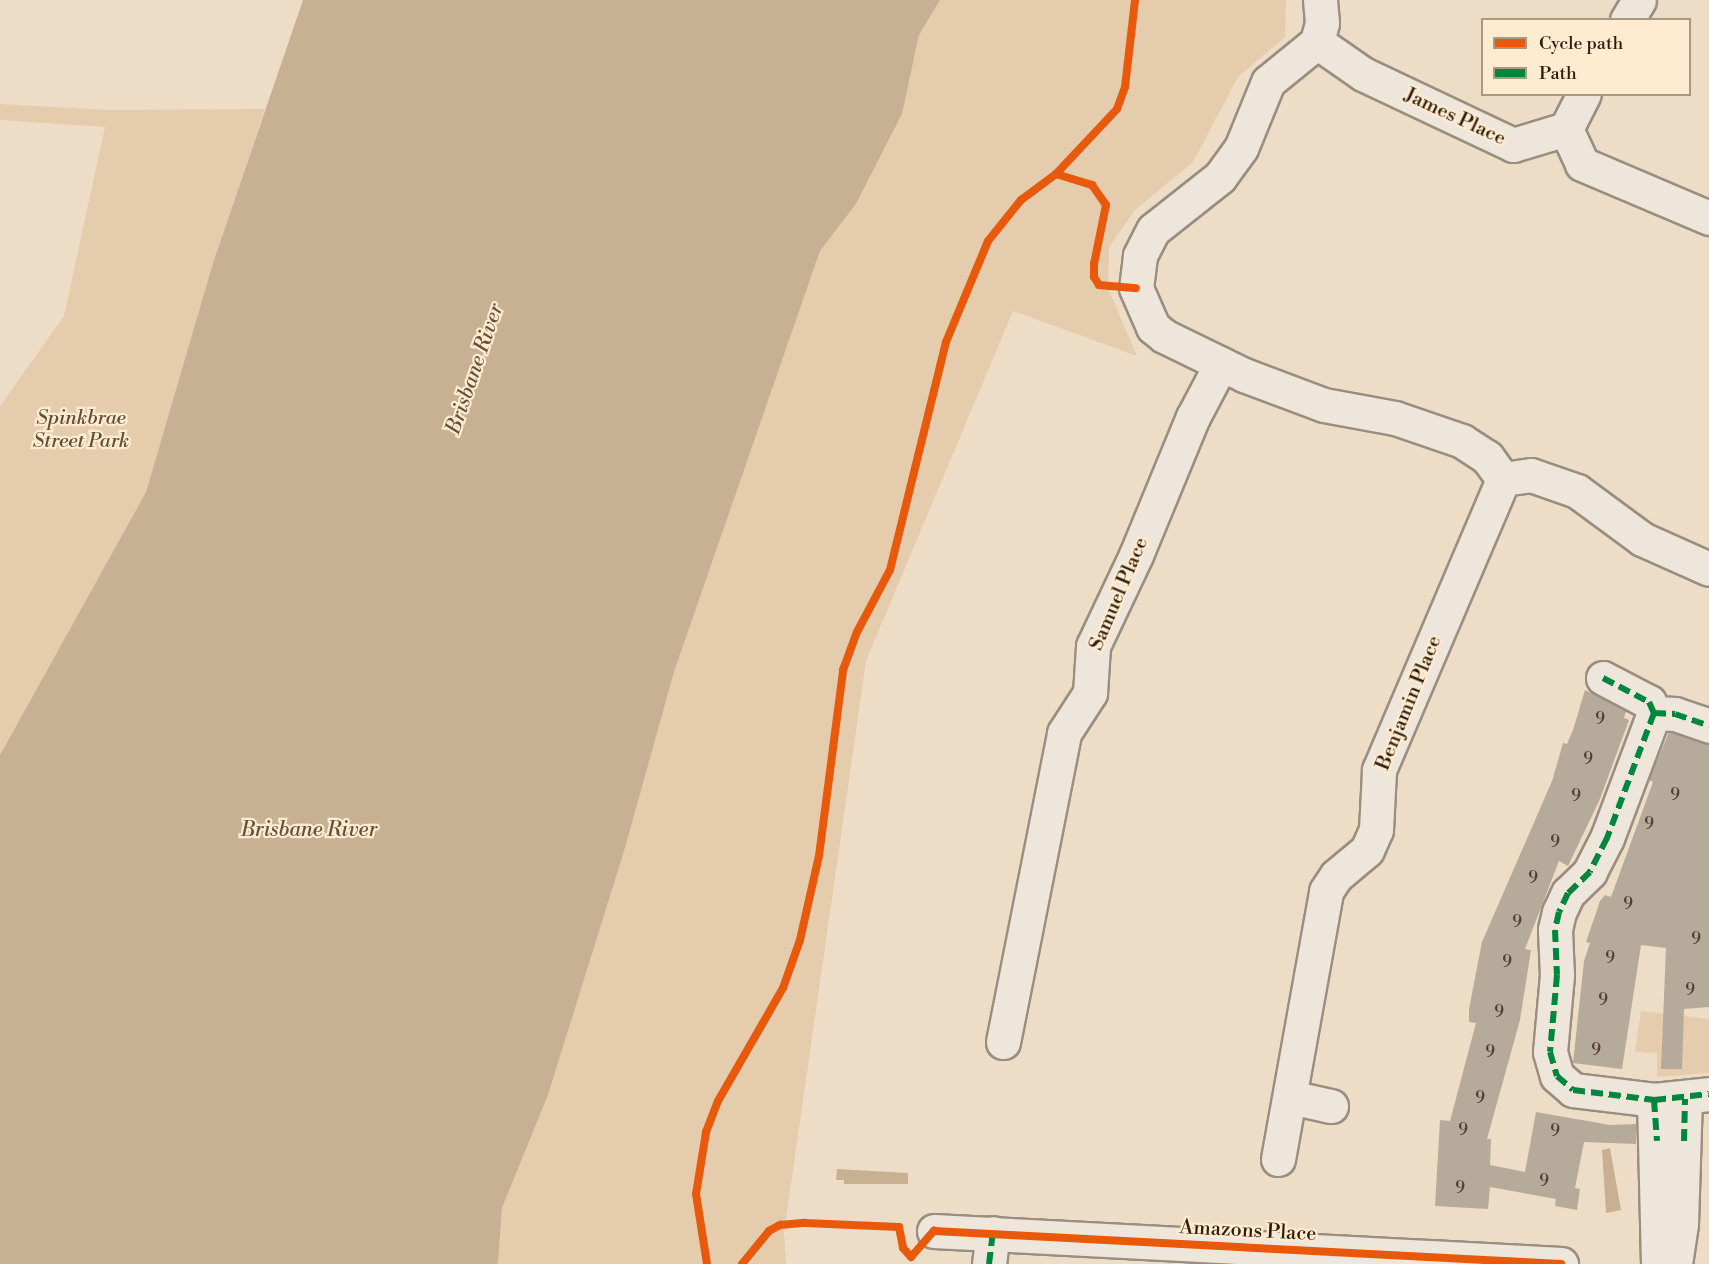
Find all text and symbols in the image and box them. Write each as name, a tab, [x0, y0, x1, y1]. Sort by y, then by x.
legend	[1481, 18, 1691, 96]
text: Cycle path	[1539, 32, 1623, 55]
text: Path	[1539, 62, 1577, 85]
street label: James Place	[1401, 83, 1509, 151]
water label: Brisbane River	[441, 300, 509, 438]
park label: Spinkbrae Street Park	[33, 407, 129, 454]
street label: Samuel Place	[1084, 534, 1154, 654]
street label: Benjamin Place	[1371, 632, 1447, 774]
house number: 9	[1595, 709, 1605, 729]
house number: 9	[1583, 749, 1593, 769]
house number: 9	[1670, 785, 1680, 805]
house number: 9	[1571, 786, 1581, 806]
house number: 9	[1644, 814, 1654, 834]
water label: Brisbane River	[241, 817, 377, 843]
house number: 9	[1550, 832, 1560, 852]
house number: 9	[1528, 868, 1538, 888]
house number: 9	[1623, 894, 1633, 914]
house number: 9	[1512, 912, 1522, 932]
house number: 9	[1691, 929, 1701, 949]
house number: 9	[1605, 948, 1615, 968]
house number: 9	[1502, 952, 1512, 972]
house number: 9	[1685, 980, 1695, 1000]
house number: 9	[1598, 990, 1608, 1010]
house number: 9	[1494, 1002, 1504, 1022]
house number: 9	[1591, 1040, 1601, 1060]
house number: 9	[1485, 1042, 1495, 1062]
house number: 9	[1475, 1088, 1485, 1108]
house number: 9	[1458, 1120, 1468, 1140]
house number: 9	[1550, 1121, 1560, 1141]
house number: 9	[1539, 1171, 1549, 1191]
house number: 9	[1455, 1178, 1465, 1198]
street label: Amazons Place	[1179, 1215, 1317, 1247]

